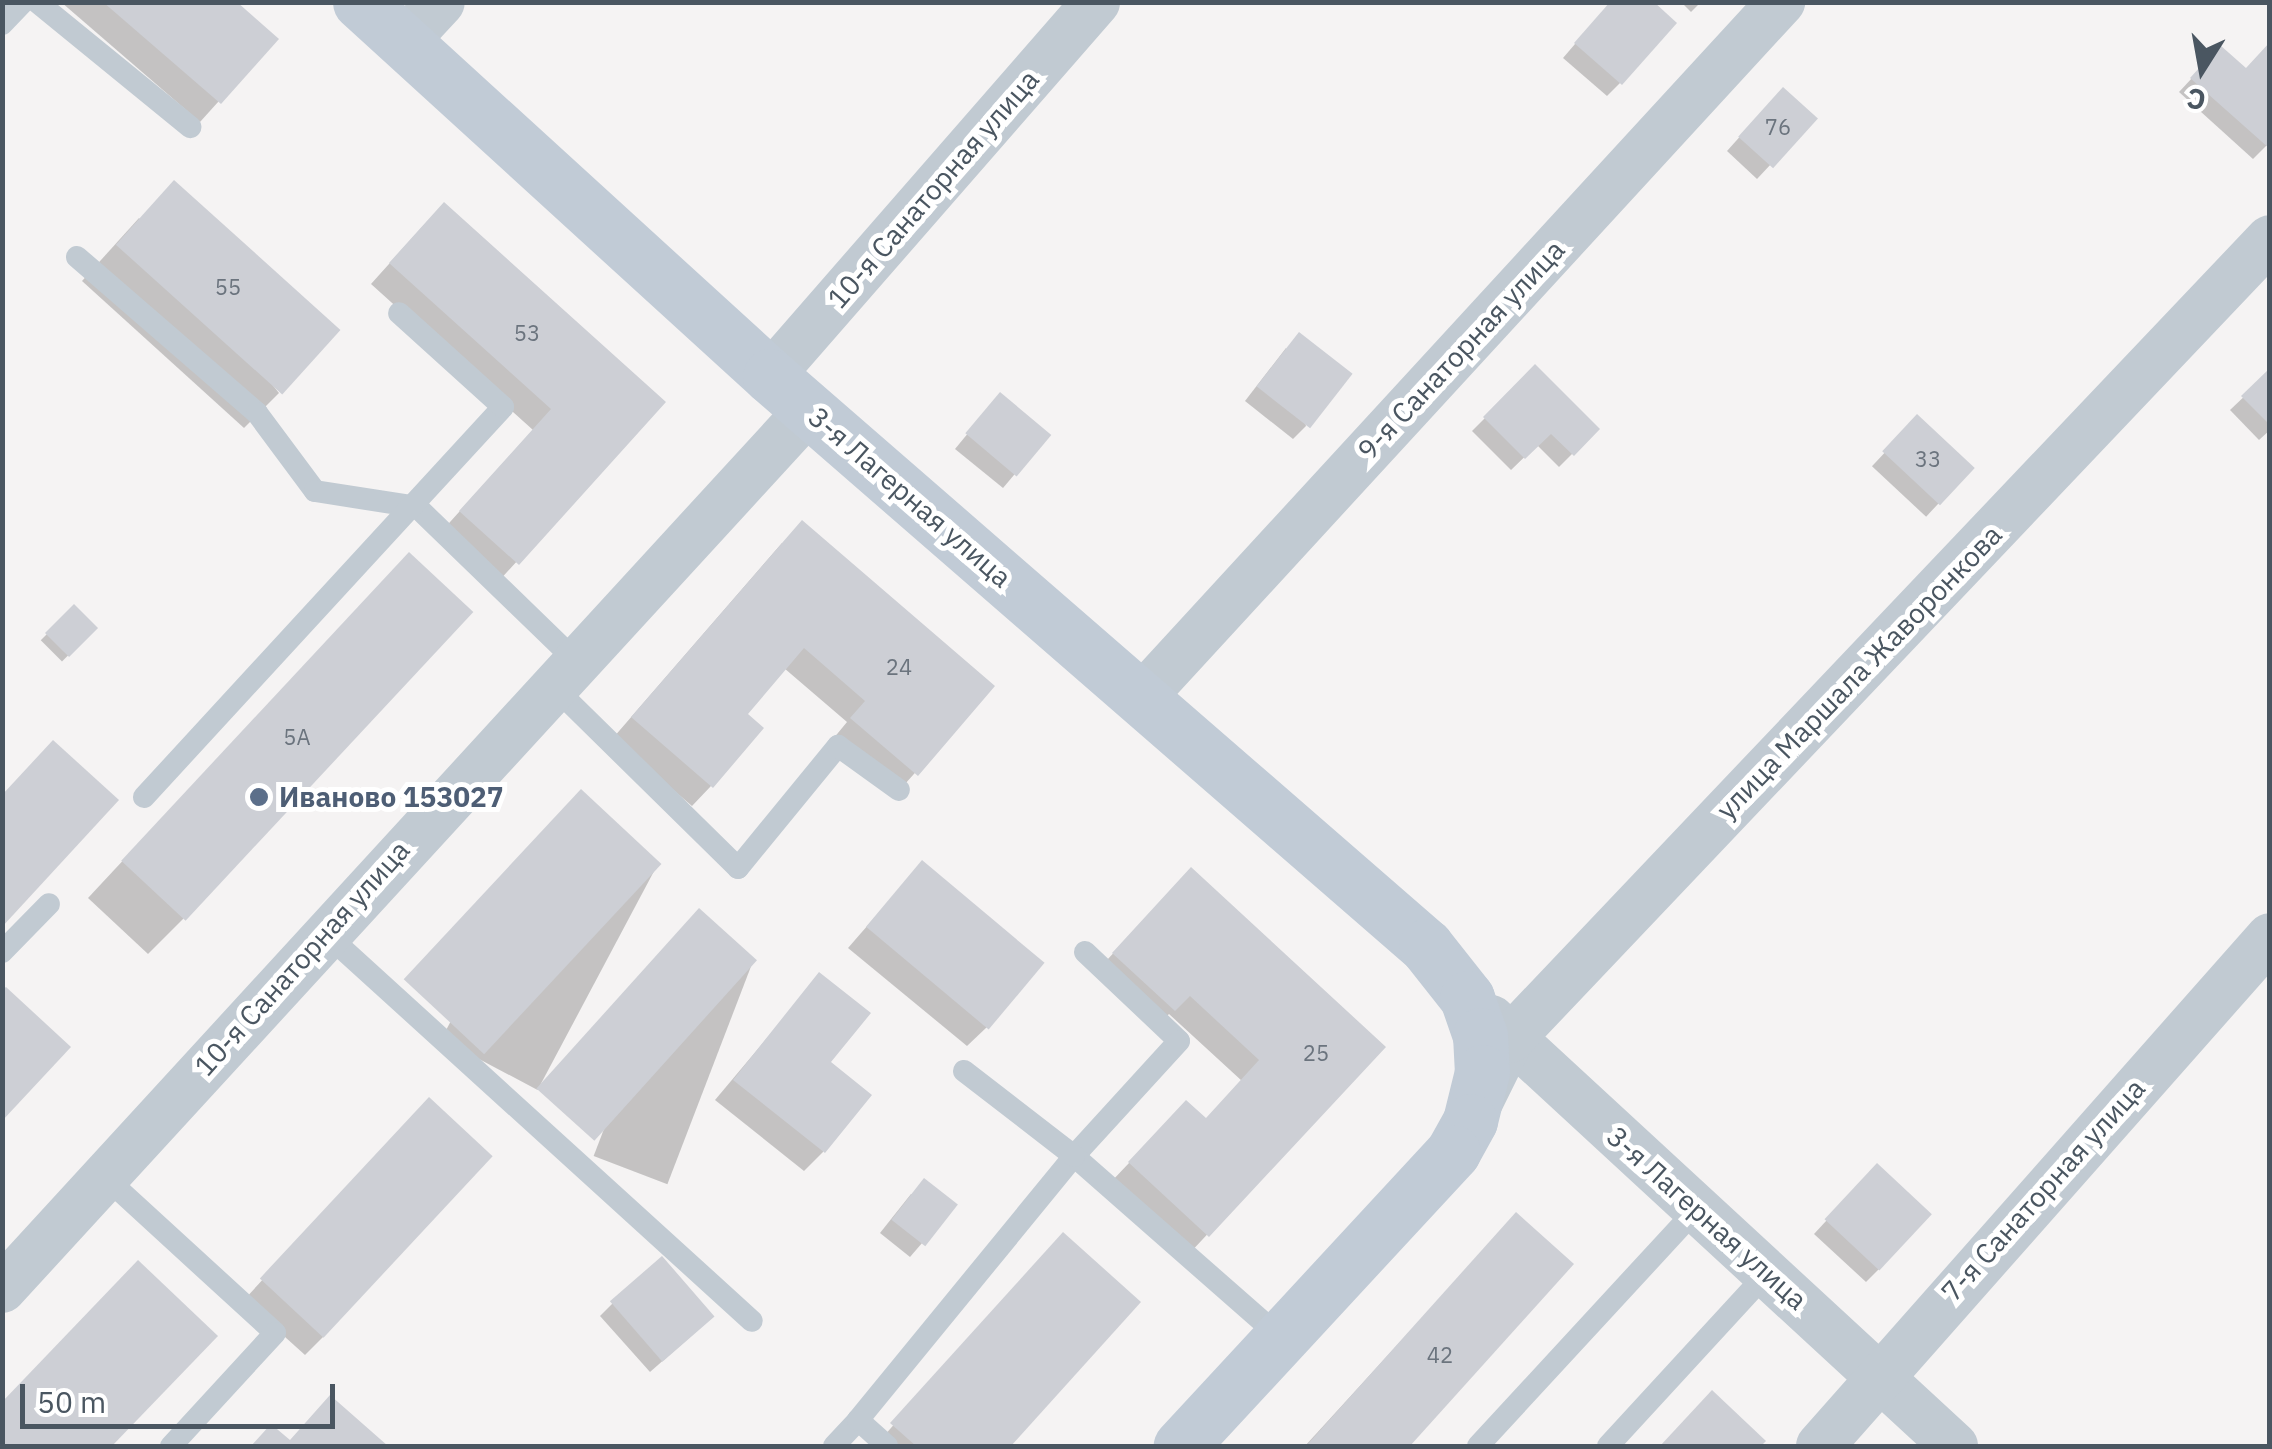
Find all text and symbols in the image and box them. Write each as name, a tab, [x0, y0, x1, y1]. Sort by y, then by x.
north arrow	[2152, 20, 2252, 120]
street label: 10-я Санаторная улица	[820, 63, 1046, 315]
text: С	[2184, 80, 2209, 120]
house number: 76	[1765, 114, 1791, 140]
street label: 9-я Санаторная улица	[1350, 233, 1572, 467]
house number: 55	[215, 274, 241, 300]
house number: 53	[514, 320, 540, 346]
street label: 3-я Лагерная улица	[802, 400, 1018, 594]
house number: 33	[1915, 446, 1941, 472]
street label: улица Маршала Жаворонкова	[1709, 518, 2009, 826]
house number: 24	[886, 654, 912, 680]
house number: 5А	[283, 724, 311, 750]
place label: Иваново 153027	[279, 780, 504, 814]
marker: Иваново 153027	[248, 786, 270, 808]
street label: 10-я Санаторная улица	[187, 833, 417, 1083]
house number: 25	[1303, 1040, 1329, 1066]
street label: 7-я Санаторная улица	[1934, 1072, 2152, 1308]
street label: 3-я Лагерная улица	[1600, 1119, 1814, 1317]
house number: 42	[1427, 1342, 1453, 1368]
scale bar	[25, 1364, 340, 1426]
text: 50 m	[37, 1382, 106, 1421]

